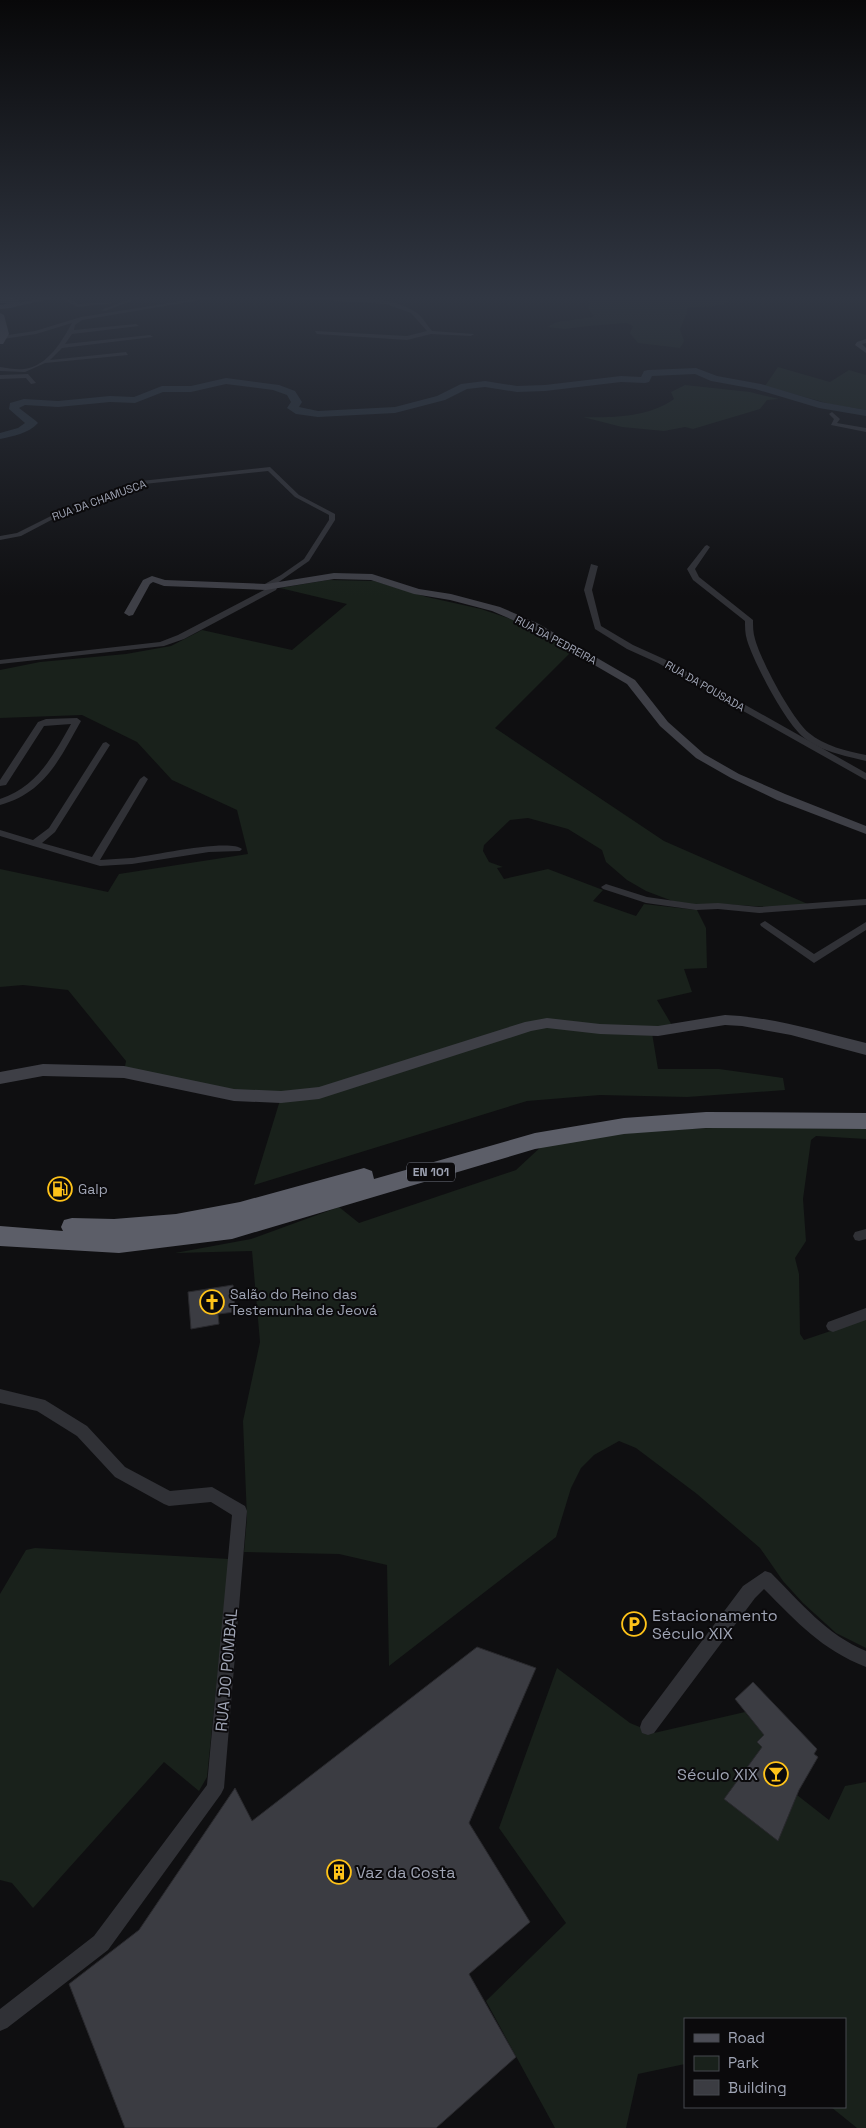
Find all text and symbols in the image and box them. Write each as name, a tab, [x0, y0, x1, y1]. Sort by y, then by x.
street label: RUA DA CHAMUSCA	[50, 476, 148, 524]
street label: RUA DA PEDREIRA	[513, 613, 599, 667]
street label: RUA DA POUSADA	[663, 658, 747, 714]
road number: EN 101	[407, 1162, 455, 1182]
fuel station icon: Galp	[47, 1176, 73, 1202]
place label: Galp	[78, 1180, 108, 1198]
place label: Salão do Reino das Testemunha de Jeová	[230, 1285, 377, 1319]
church icon: Salão do Reino das Testemunha de Jeová	[199, 1289, 225, 1315]
place label: Estacionamento Século XIX	[652, 1605, 778, 1644]
street label: RUA DO POMBAL	[211, 1607, 242, 1732]
parking icon: Estacionamento Século XIX	[621, 1611, 647, 1637]
bar icon: Século XIX	[763, 1761, 789, 1787]
place label: Século XIX	[677, 1764, 758, 1785]
building icon: Vaz da Costa	[326, 1859, 352, 1885]
place label: Vaz da Costa	[356, 1862, 456, 1883]
legend	[684, 2018, 846, 2108]
text: Road	[728, 2028, 765, 2047]
text: Park	[728, 2053, 759, 2072]
text: Building	[728, 2078, 787, 2097]

